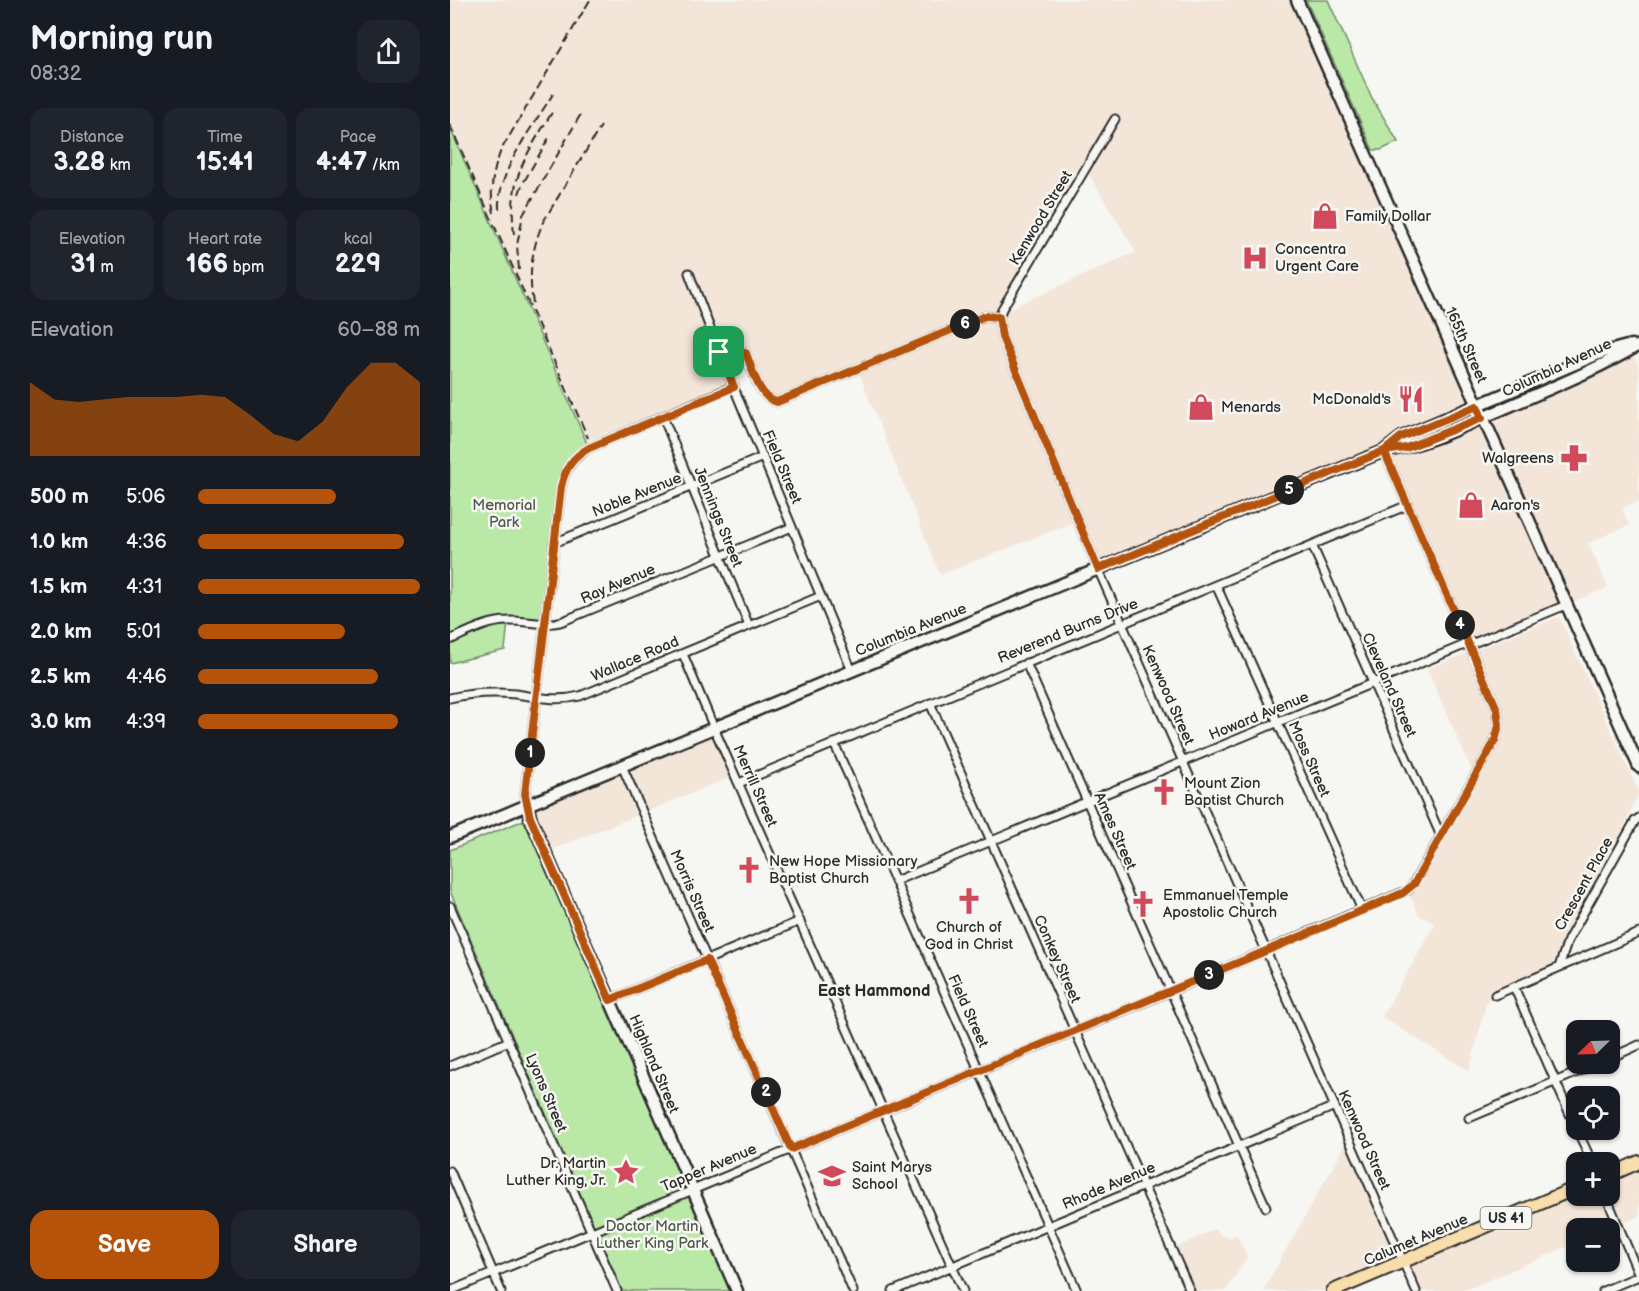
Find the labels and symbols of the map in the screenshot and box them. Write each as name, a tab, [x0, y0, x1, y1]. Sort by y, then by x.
street label: Kenwood Street	[1005, 167, 1077, 269]
shop icon: Family Dollar	[1310, 201, 1340, 231]
place label: Family Dollar	[1345, 207, 1431, 226]
place label: Concentra Urgent Care	[1275, 240, 1359, 276]
hospital icon: Concentra Urgent Care	[1240, 243, 1270, 273]
street label: 165th Street	[1441, 304, 1491, 386]
pin: 6	[950, 309, 980, 339]
pin	[693, 326, 744, 377]
street label: Columbia Avenue	[1499, 334, 1615, 402]
restaurant icon: McDonald's	[1396, 384, 1426, 414]
place label: McDonald's	[1312, 390, 1392, 409]
shop icon: Menards	[1186, 392, 1216, 422]
place label: Menards	[1221, 398, 1282, 417]
street label: Field Street	[758, 427, 806, 507]
pharmacy icon: Walgreens	[1559, 443, 1589, 473]
place label: Walgreens	[1482, 449, 1555, 468]
street label: Jennings Street	[689, 464, 747, 570]
street label: Noble Avenue	[590, 468, 685, 522]
pin: 5	[1274, 475, 1304, 505]
shop icon: Aaron's	[1456, 490, 1486, 520]
park label: Memorial Park	[472, 496, 536, 532]
place label: Aaron's	[1491, 496, 1541, 515]
street label: Ray Avenue	[578, 560, 658, 608]
street label: Reverend Burns Drive	[995, 594, 1141, 668]
street label: Columbia Avenue	[853, 599, 969, 661]
pin: 4	[1445, 610, 1475, 640]
street label: Cleveland Street	[1357, 630, 1421, 741]
street label: Wallace Road	[588, 632, 682, 686]
street label: Kenwood Street	[1138, 642, 1199, 748]
street label: Howard Avenue	[1206, 687, 1312, 745]
street label: Moss Street	[1284, 718, 1334, 800]
pin: 1	[515, 738, 545, 768]
street label: Merrill Street	[728, 742, 782, 830]
place label: Mount Zion Baptist Church	[1184, 774, 1284, 810]
church icon: Mount Zion Baptist Church	[1149, 777, 1179, 807]
street label: Ames Street	[1089, 789, 1141, 873]
street label: Crescent Place	[1550, 834, 1618, 934]
street label: Morris Street	[665, 847, 719, 935]
place label: New Hope Missionary Baptist Church	[769, 852, 918, 888]
church icon: New Hope Missionary Baptist Church	[734, 855, 764, 885]
church icon: Church of God in Christ	[954, 886, 984, 916]
place label: Emmanuel Temple Apostolic Church	[1163, 886, 1288, 922]
church icon: Emmanuel Temple Apostolic Church	[1128, 889, 1158, 919]
street label: Conkey Street	[1029, 912, 1085, 1006]
place label: Church of God in Christ	[925, 918, 1014, 954]
pin: 3	[1194, 960, 1224, 990]
street label: Field Street	[943, 971, 993, 1051]
district label: East Hammond	[818, 982, 930, 1001]
street label: Highland Street	[625, 1012, 683, 1116]
north arrow	[1566, 1020, 1620, 1074]
street label: Lyons Street	[521, 1051, 571, 1136]
pin: 2	[751, 1077, 781, 1107]
street label: Kenwood Street	[1334, 1087, 1395, 1193]
street label: Tapper Avenue	[658, 1139, 760, 1197]
place label: Dr. Martin Luther King, Jr.	[506, 1154, 606, 1190]
place icon: Dr. Martin Luther King, Jr.	[611, 1157, 641, 1187]
place label: Saint Marys School	[852, 1158, 932, 1194]
street label: Rhode Avenue	[1060, 1158, 1159, 1214]
school or university icon: Saint Marys School	[817, 1161, 847, 1191]
road number: US 41	[1480, 1207, 1532, 1229]
street label: Calumet Avenue	[1361, 1210, 1471, 1270]
park label: Doctor Martin Luther King Park	[596, 1217, 709, 1253]

